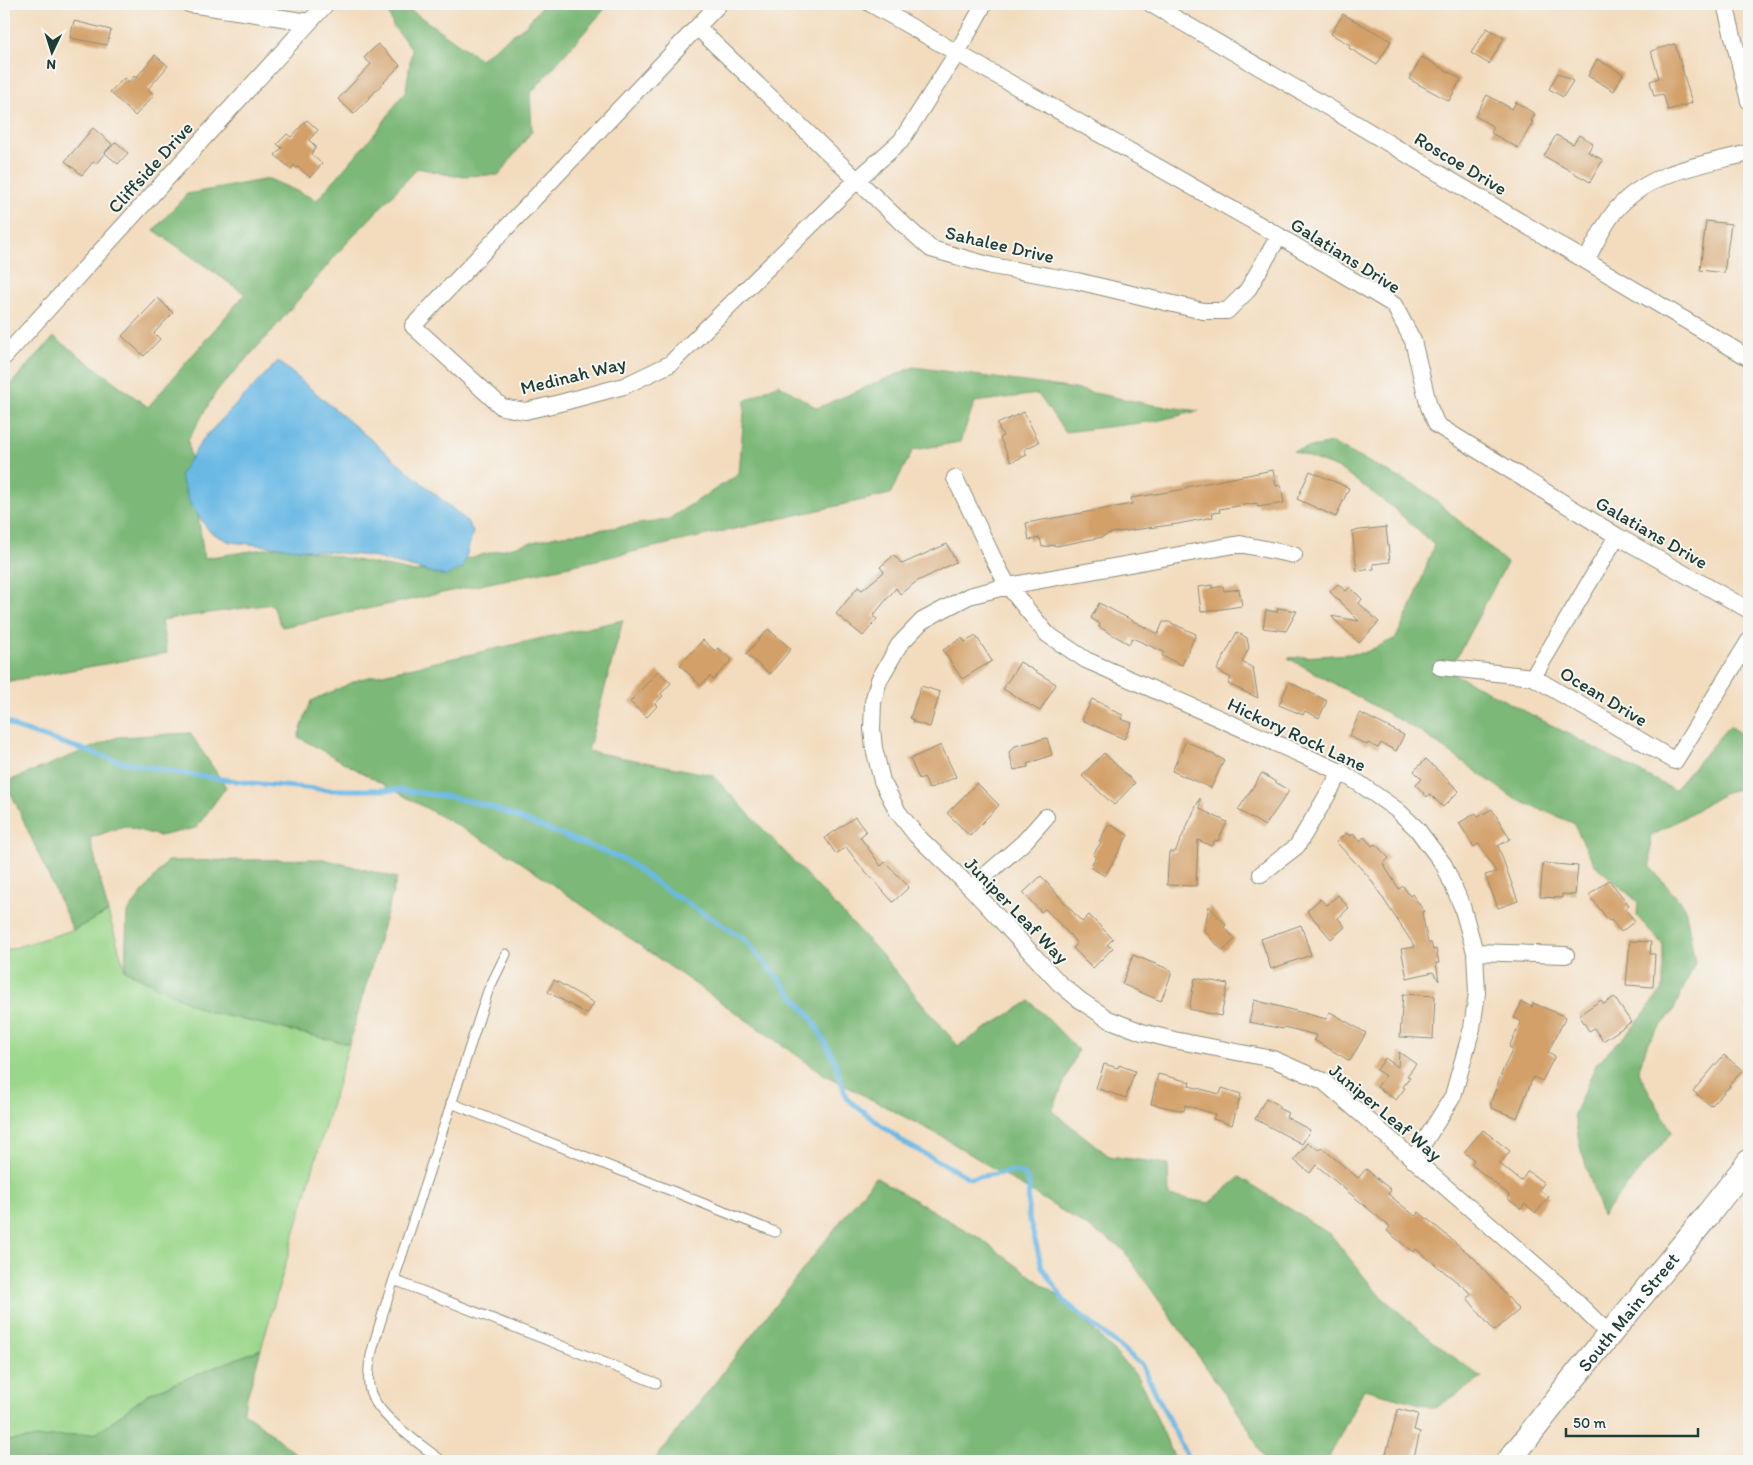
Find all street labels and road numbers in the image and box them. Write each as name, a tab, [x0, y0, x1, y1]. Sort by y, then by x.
street label: Cliffside Drive	[103, 116, 198, 218]
street label: Roscoe Drive	[1410, 127, 1511, 200]
street label: Galatians Drive	[1286, 212, 1405, 298]
street label: Sahalee Drive	[943, 221, 1057, 268]
street label: Medinah Way	[518, 351, 628, 400]
street label: Galatians Drive	[1592, 491, 1712, 574]
street label: Ocean Drive	[1556, 661, 1652, 732]
street label: Hickory Rock Lane	[1224, 692, 1370, 777]
street label: Juniper Leaf Way	[960, 852, 1074, 969]
street label: Juniper Leaf Way	[1325, 1059, 1447, 1166]
street label: South Main Street	[1573, 1248, 1684, 1376]

